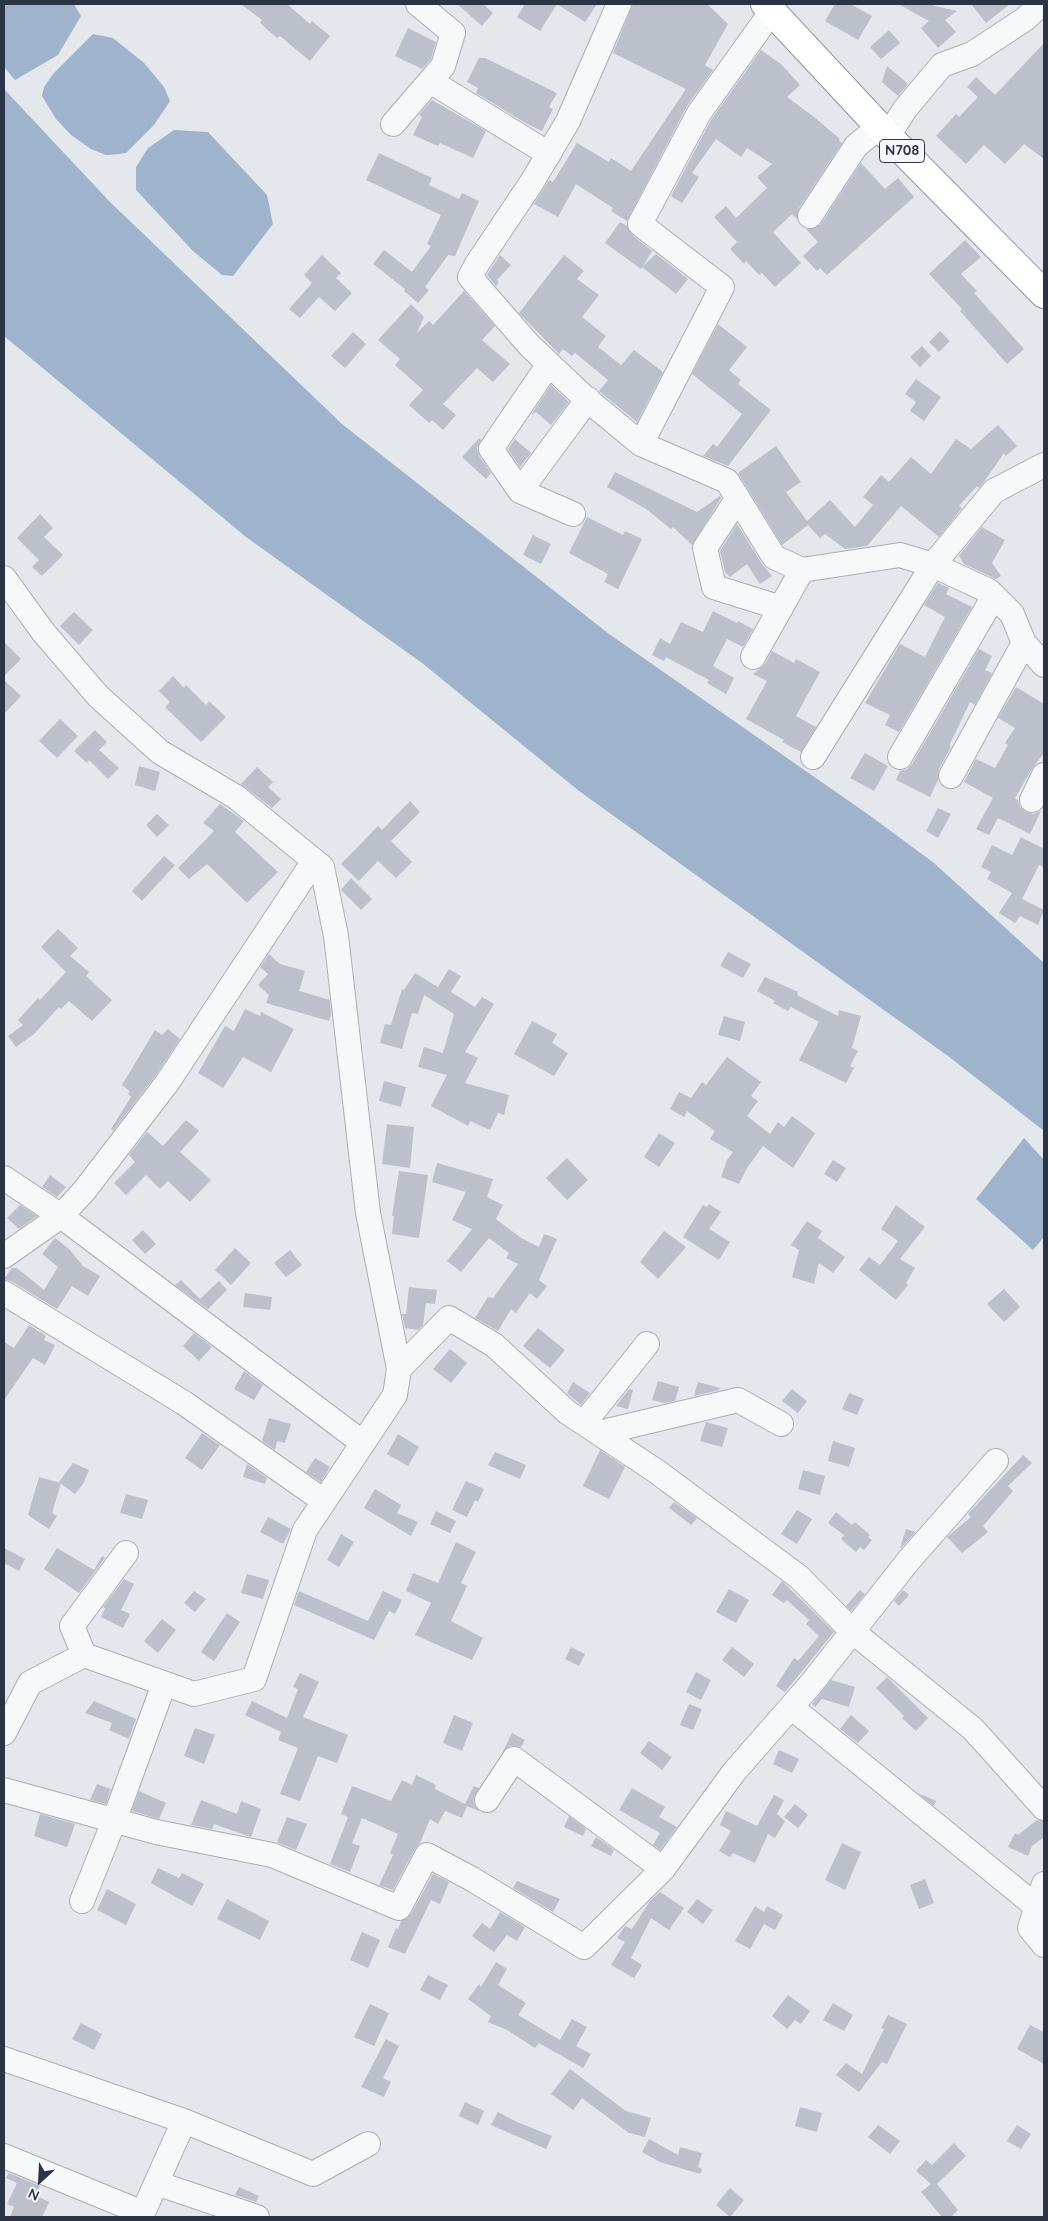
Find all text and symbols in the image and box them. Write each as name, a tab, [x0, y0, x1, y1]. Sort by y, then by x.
road number: N708	[880, 140, 924, 162]
north arrow	[15, 2156, 65, 2206]
text: N	[25, 2184, 42, 2205]

